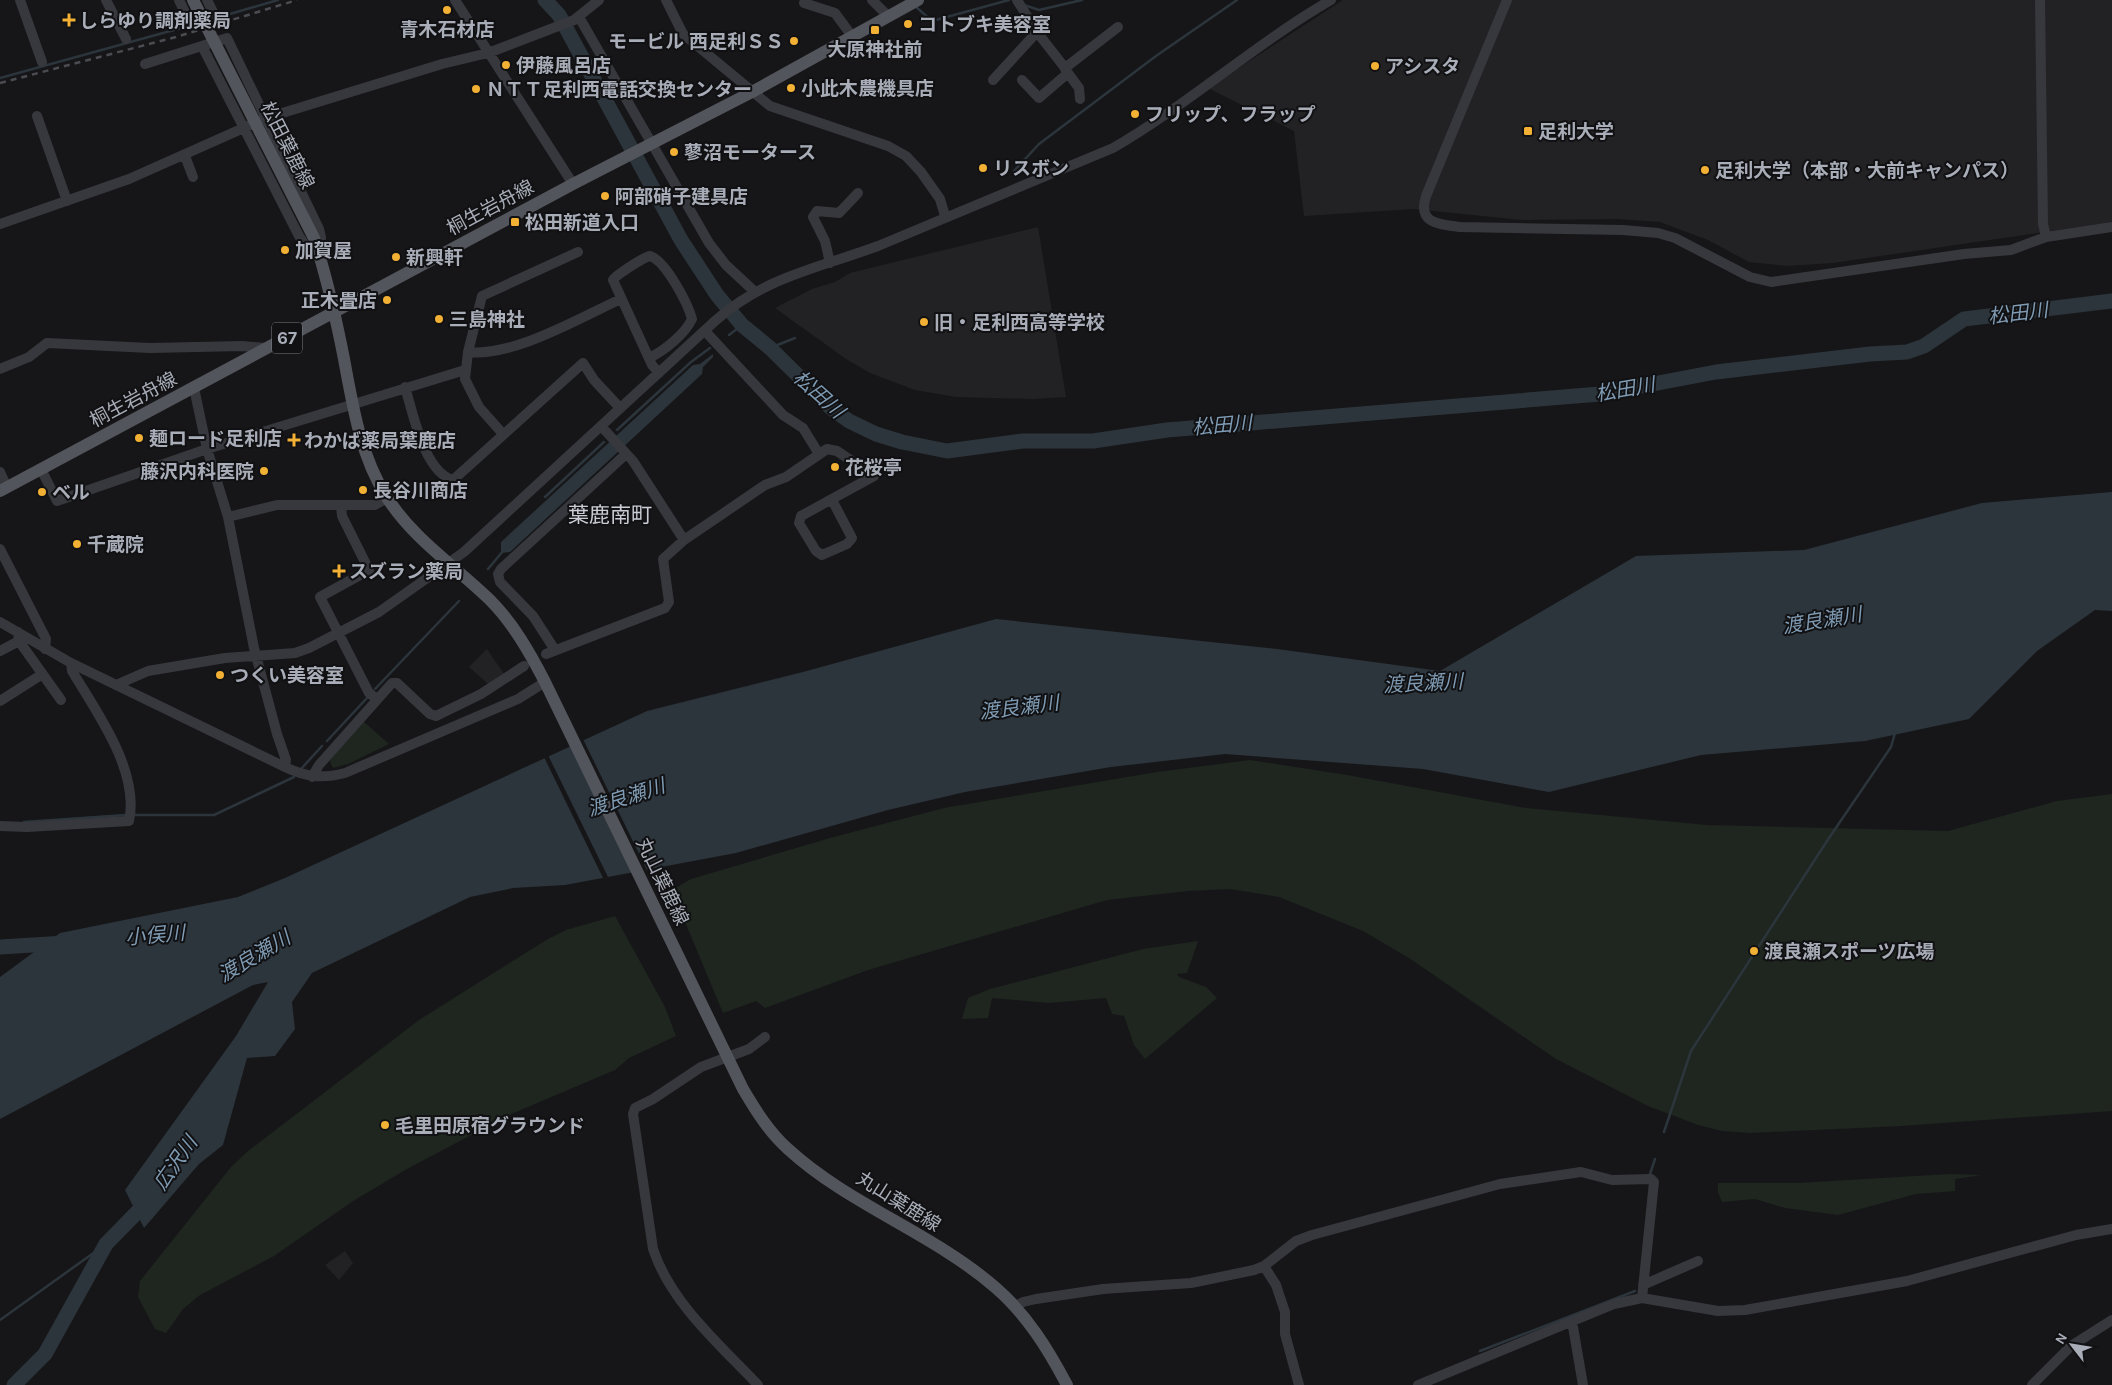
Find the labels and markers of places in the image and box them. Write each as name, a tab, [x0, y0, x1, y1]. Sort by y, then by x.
marker: 青木石材店	[441, 4, 453, 16]
place label: しらゆり調剤薬局	[79, 10, 231, 32]
marker: しらゆり調剤薬局	[63, 14, 75, 26]
place label: コトブキ美容室	[918, 14, 1051, 36]
marker: コトブキ美容室	[902, 18, 914, 30]
place label: 青木石材店	[399, 19, 495, 41]
marker: 大原神社前	[869, 24, 881, 36]
place label: モービル 西足利ＳＳ	[608, 31, 784, 53]
marker: モービル 西足利ＳＳ	[788, 35, 800, 47]
place label: 大原神社前	[827, 39, 923, 61]
place label: 伊藤風呂店	[516, 55, 611, 77]
place label: アシスタ	[1385, 56, 1460, 78]
marker: 伊藤風呂店	[500, 59, 512, 71]
marker: アシスタ	[1369, 60, 1381, 72]
place label: 小此木農機具店	[801, 78, 934, 100]
place label: ＮＴＴ足利西電話交換センター	[486, 79, 752, 101]
marker: 小此木農機具店	[785, 82, 797, 94]
marker: ＮＴＴ足利西電話交換センター	[470, 83, 482, 95]
place label: フリップ、フラップ	[1145, 104, 1315, 126]
marker: フリップ、フラップ	[1129, 108, 1141, 120]
place label: 足利大学	[1538, 121, 1614, 143]
marker: 足利大学	[1522, 125, 1534, 137]
place label: 蓼沼モータース	[684, 142, 816, 164]
marker: 蓼沼モータース	[668, 146, 680, 158]
place label: リスボン	[993, 158, 1069, 180]
place label: 足利大学（本部・大前キャンパス）	[1715, 160, 2019, 182]
marker: リスボン	[977, 162, 989, 174]
marker: 足利大学（本部・大前キャンパス）	[1699, 164, 1711, 176]
place label: 阿部硝子建具店	[615, 186, 748, 208]
marker: 阿部硝子建具店	[599, 190, 611, 202]
place label: 松田新道入口	[525, 212, 639, 234]
marker: 松田新道入口	[509, 216, 521, 228]
place label: 加賀屋	[295, 240, 352, 262]
marker: 加賀屋	[279, 244, 291, 256]
place label: 新興軒	[406, 247, 463, 269]
marker: 新興軒	[390, 251, 402, 263]
place label: 正木畳店	[301, 290, 377, 312]
marker: 正木畳店	[381, 294, 393, 306]
place label: 三島神社	[449, 309, 525, 331]
place label: 旧・足利西高等学校	[934, 312, 1105, 334]
marker: 三島神社	[433, 313, 445, 325]
marker: 旧・足利西高等学校	[918, 316, 930, 328]
place label: 麺ロード足利店	[149, 428, 282, 450]
place label: わかば薬局葉鹿店	[304, 430, 456, 452]
marker: 麺ロード足利店	[133, 432, 145, 444]
marker: わかば薬局葉鹿店	[288, 434, 300, 446]
place label: 花桜亭	[845, 457, 902, 479]
place label: 藤沢内科医院	[140, 461, 254, 483]
marker: 花桜亭	[829, 461, 841, 473]
marker: 藤沢内科医院	[258, 465, 270, 477]
place label: 長谷川商店	[373, 480, 468, 502]
place label: ベル	[52, 482, 90, 504]
marker: 長谷川商店	[357, 484, 369, 496]
marker: ベル	[36, 486, 48, 498]
place label: 千蔵院	[87, 534, 144, 556]
marker: 千蔵院	[71, 538, 83, 550]
place label: スズラン薬局	[349, 561, 463, 583]
marker: スズラン薬局	[333, 565, 345, 577]
place label: つくい美容室	[230, 665, 344, 687]
marker: つくい美容室	[214, 669, 226, 681]
place label: 渡良瀬スポーツ広場	[1764, 941, 1935, 963]
marker: 渡良瀬スポーツ広場	[1748, 945, 1760, 957]
place label: 毛里田原宿グラウンド	[395, 1115, 585, 1137]
marker: 毛里田原宿グラウンド	[379, 1119, 391, 1131]

